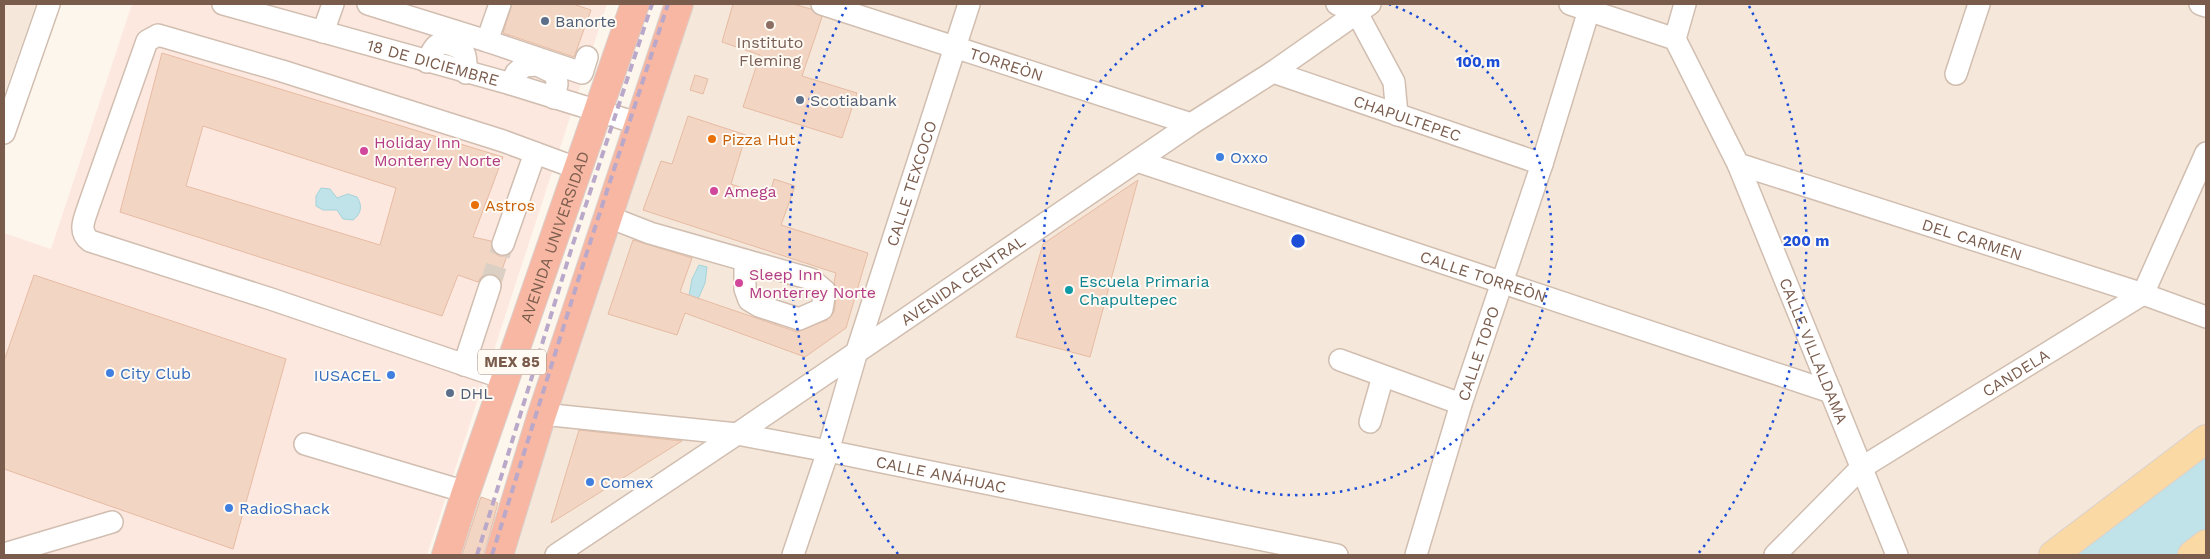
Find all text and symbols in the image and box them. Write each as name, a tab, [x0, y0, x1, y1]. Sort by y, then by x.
place label: Banorte	[555, 12, 616, 31]
marker: Banorte	[539, 15, 551, 27]
marker: Instituto Fleming	[764, 19, 776, 31]
place label: Instituto Fleming	[737, 33, 803, 70]
street label: 18 DE DICIEMBRE	[365, 35, 501, 90]
street label: TORREÒN	[967, 43, 1046, 85]
text: 100 m	[1456, 53, 1500, 71]
place label: Scotiabank	[810, 91, 897, 110]
street label: CHAPULTEPEC	[1351, 91, 1464, 145]
marker: Scotiabank	[794, 94, 806, 106]
street label: CALLE TEXCOCO	[882, 118, 940, 249]
place label: Pizza Hut	[722, 130, 796, 149]
place label: Holiday Inn Monterrey Norte	[374, 133, 501, 170]
marker: Pizza Hut	[706, 133, 718, 145]
marker: Holiday Inn Monterrey Norte	[358, 145, 370, 157]
street label: AVENIDA UNIVERSIDAD	[516, 148, 593, 325]
place label: Oxxo	[1230, 148, 1268, 167]
marker: Oxxo	[1214, 151, 1226, 163]
place label: Amega	[724, 182, 777, 201]
marker: Amega	[708, 185, 720, 197]
place label: Astros	[485, 196, 535, 215]
marker: Astros	[469, 199, 481, 211]
street label: DEL CARMEN	[1920, 214, 2025, 264]
street label: AVENIDA CENTRAL	[897, 230, 1029, 329]
centre of rings	[1289, 232, 1307, 250]
text: 200 m	[1783, 232, 1829, 250]
street label: CALLE TORREÒN	[1418, 246, 1549, 306]
place label: Sleep Inn Monterrey Norte	[749, 265, 876, 302]
place label: Escuela Primaria Chapultepec	[1079, 272, 1209, 309]
street label: CALLE VILLALDAMA	[1776, 275, 1852, 427]
marker: Sleep Inn Monterrey Norte	[733, 277, 745, 289]
marker: Escuela Primaria Chapultepec	[1063, 284, 1075, 296]
street label: CALLE TOPO	[1453, 303, 1503, 403]
street label: CANDELA	[1979, 345, 2053, 400]
road number: MEX 85	[478, 350, 546, 374]
place label: City Club	[120, 364, 191, 383]
place label: IUSACEL	[314, 366, 381, 385]
marker: City Club	[104, 367, 116, 379]
marker: IUSACEL	[385, 369, 397, 381]
place label: DHL	[460, 384, 493, 403]
marker: DHL	[444, 387, 456, 399]
street label: CALLE ANÁHUAC	[874, 452, 1008, 497]
place label: Comex	[600, 473, 653, 492]
marker: Comex	[584, 476, 596, 488]
place label: RadioShack	[239, 499, 330, 518]
marker: RadioShack	[223, 502, 235, 514]

